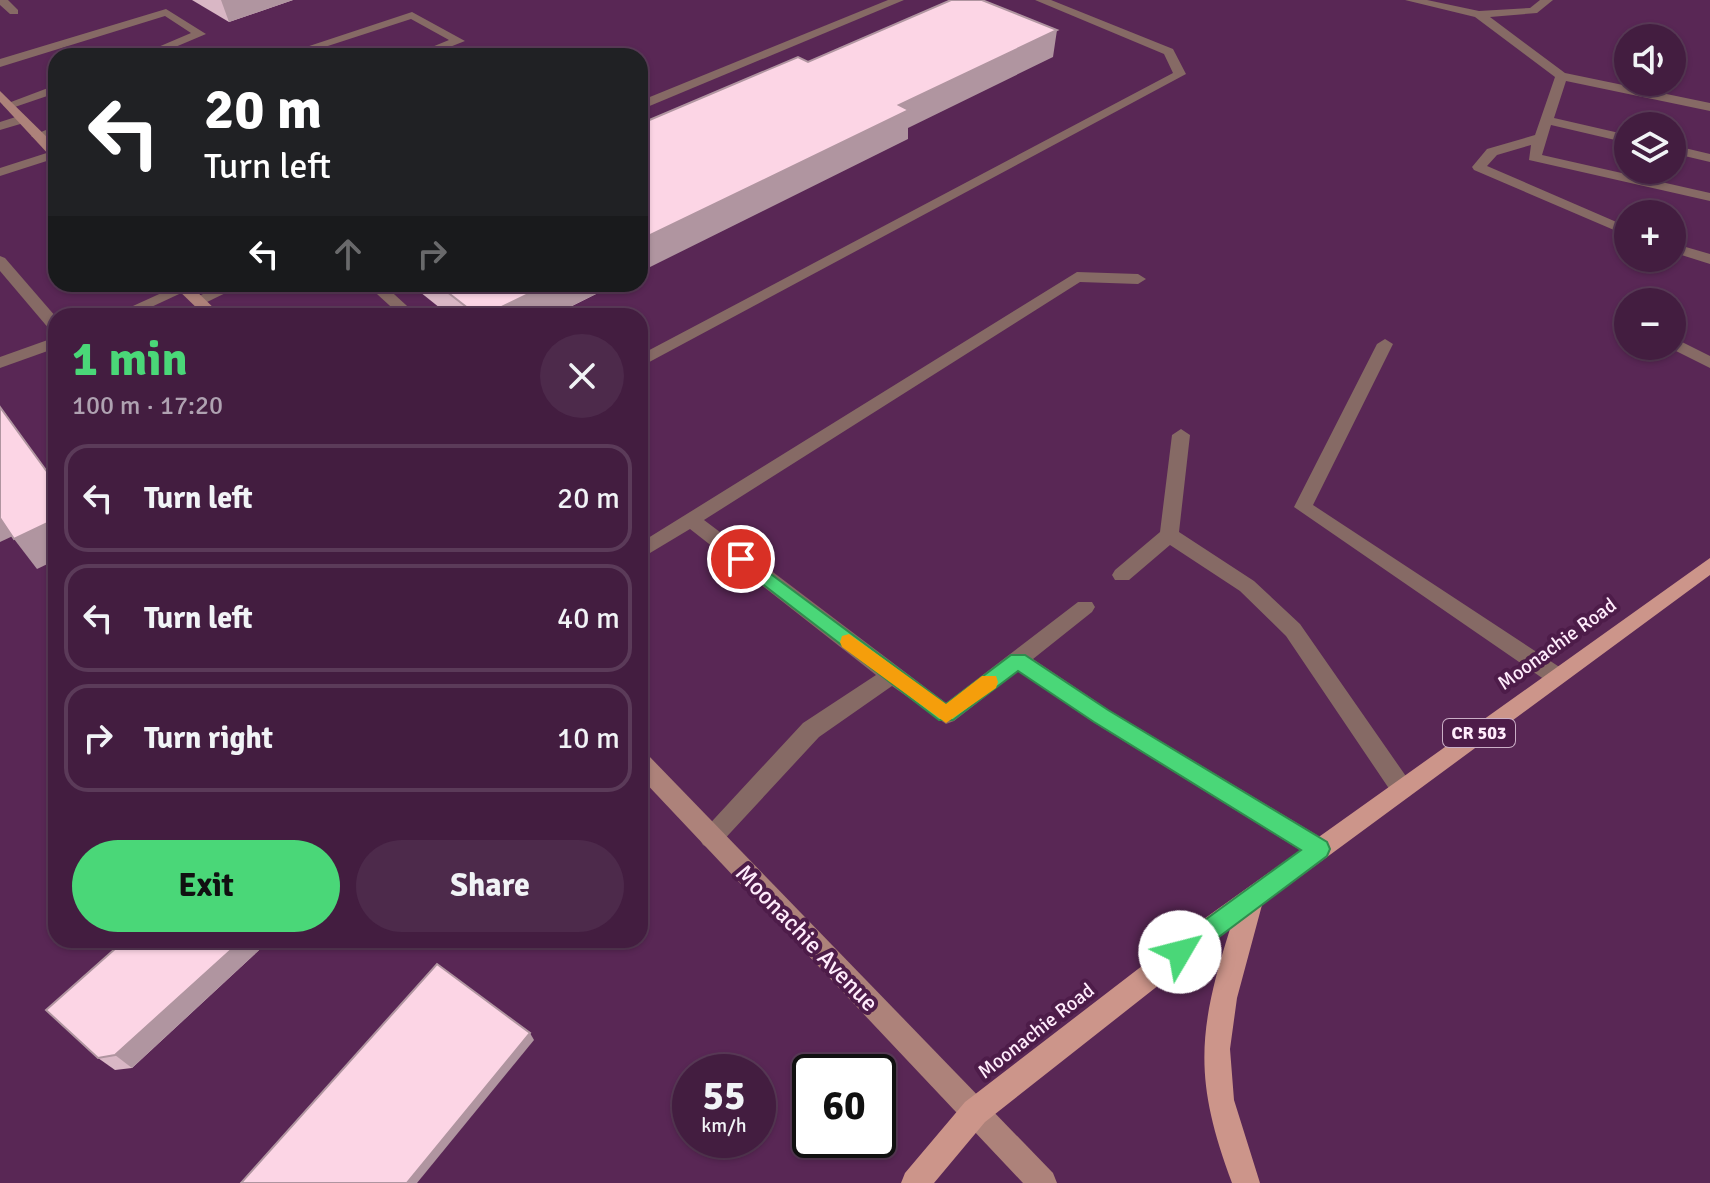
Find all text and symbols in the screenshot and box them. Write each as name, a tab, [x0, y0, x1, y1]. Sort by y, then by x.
map controls	[1614, 24, 1686, 360]
button: sound	[1614, 24, 1686, 96]
text: 20 m	[204, 75, 322, 144]
icon: left	[72, 80, 176, 184]
button: layers	[1614, 112, 1686, 184]
text: Turn left	[204, 144, 331, 189]
button: +	[1614, 200, 1686, 272]
icon: left	[242, 232, 286, 276]
icon: ahead	[326, 232, 370, 276]
icon: right	[410, 232, 454, 276]
button: −	[1614, 288, 1686, 360]
text: 1 min	[72, 330, 188, 389]
button: close	[540, 334, 624, 418]
text: 100 m · 17:20	[72, 390, 223, 422]
icon: left	[76, 476, 120, 520]
text: Turn left	[144, 480, 253, 517]
text: 20 m	[557, 480, 620, 517]
pin	[707, 525, 775, 593]
icon: arrive	[719, 537, 763, 581]
street label: Moonachie Road	[1493, 592, 1621, 696]
icon: left	[76, 596, 120, 640]
text: Turn left	[144, 600, 253, 637]
text: 40 m	[557, 600, 620, 637]
icon: right	[76, 716, 120, 760]
road number: CR 503	[1443, 719, 1515, 747]
text: Turn right	[144, 720, 273, 757]
text: 10 m	[557, 720, 620, 757]
button: Exit	[72, 840, 340, 932]
button: Share	[356, 840, 624, 932]
street label: Moonachie Avenue	[729, 858, 885, 1018]
position arrow	[1138, 910, 1222, 994]
street label: Moonachie Road	[973, 978, 1099, 1084]
speed limit sign: 60	[792, 1054, 896, 1158]
text: 55	[702, 1071, 746, 1121]
text: km/h	[701, 1113, 747, 1138]

